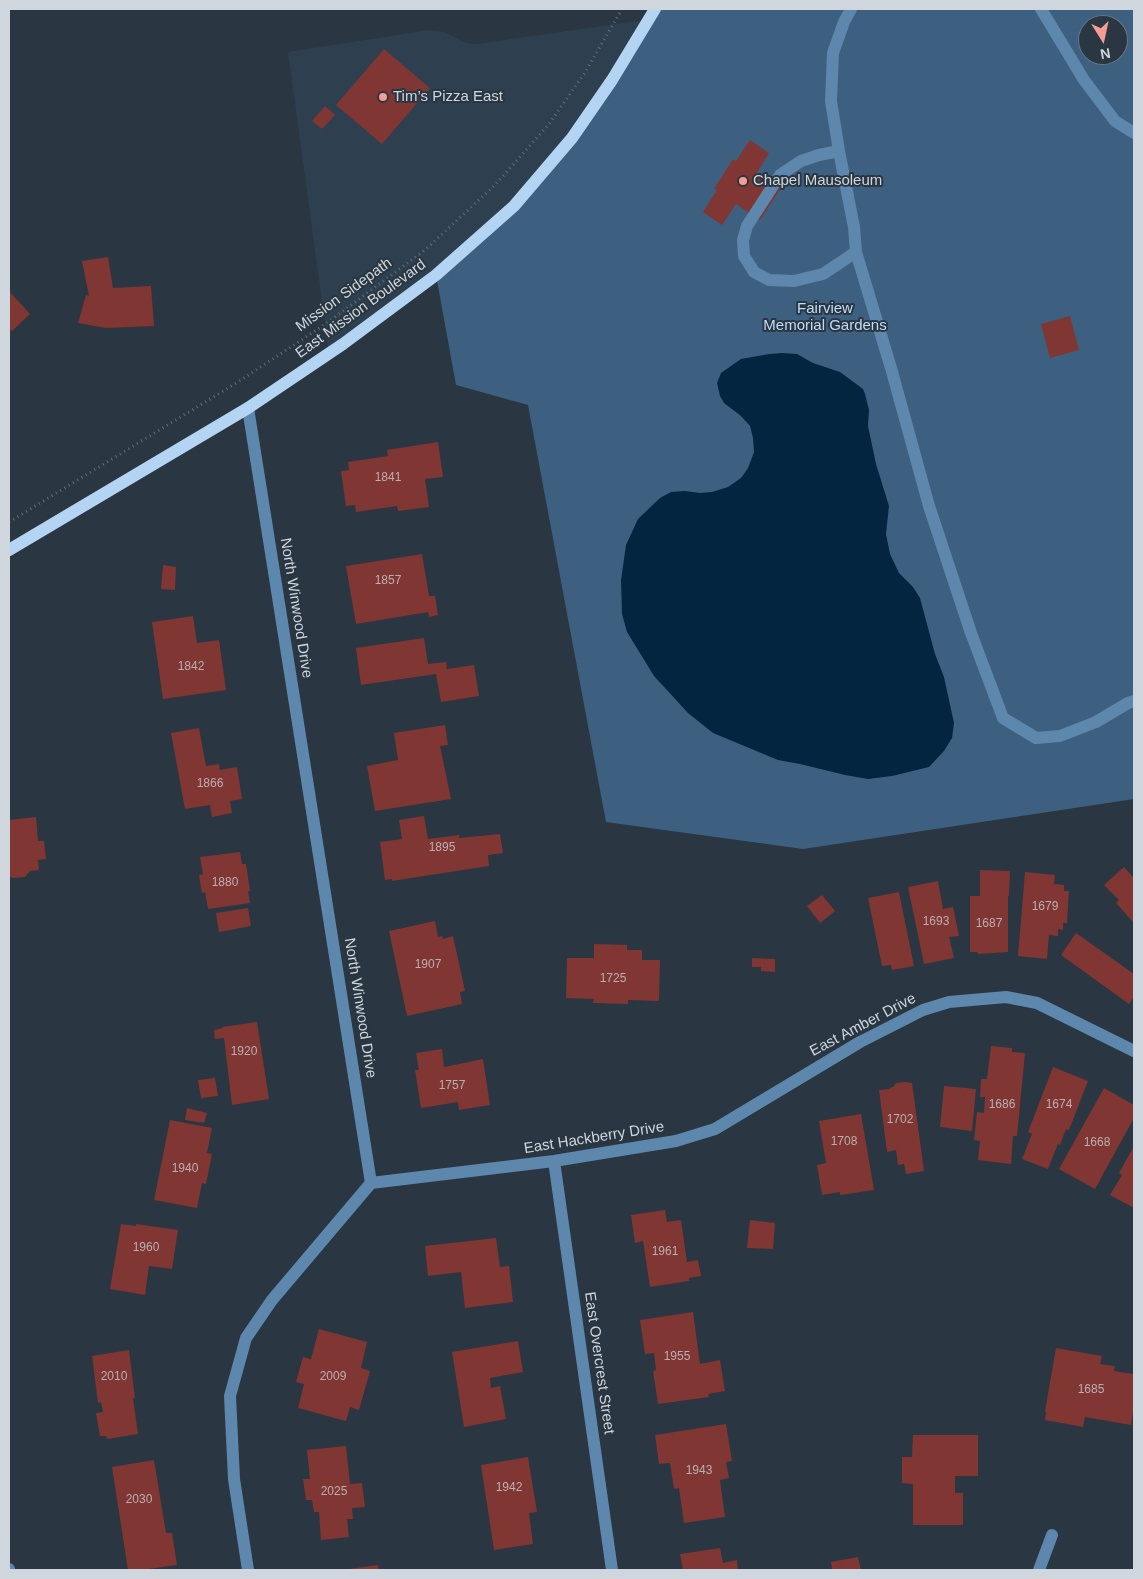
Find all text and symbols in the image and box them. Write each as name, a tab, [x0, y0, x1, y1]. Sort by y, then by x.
north arrow	[1078, 15, 1128, 65]
text: N	[1099, 45, 1112, 63]
place label: Tim’s Pizza East	[393, 88, 503, 106]
marker: Tim’s Pizza East	[377, 91, 389, 103]
place label: Chapel Mausoleum	[753, 172, 882, 190]
marker: Chapel Mausoleum	[737, 175, 749, 187]
street label: Mission Sidepath	[293, 254, 395, 336]
street label: East Mission Boulevard	[292, 256, 430, 362]
park label: Fairview Memorial Gardens	[763, 300, 887, 335]
house number: 1841	[375, 471, 401, 485]
street label: North Winwood Drive	[276, 537, 316, 679]
house number: 1857	[375, 574, 401, 588]
house number: 1842	[178, 660, 204, 674]
house number: 1866	[197, 777, 223, 791]
house number: 1895	[429, 841, 455, 855]
house number: 1880	[212, 876, 238, 890]
house number: 1679	[1032, 900, 1058, 914]
house number: 1693	[923, 915, 949, 929]
house number: 1687	[976, 917, 1002, 931]
street label: North Winwood Drive	[340, 937, 380, 1079]
house number: 1907	[415, 958, 441, 972]
house number: 1725	[600, 972, 626, 986]
street label: East Amber Drive	[807, 989, 919, 1061]
house number: 1920	[231, 1045, 257, 1059]
house number: 1757	[439, 1079, 465, 1093]
house number: 1686	[989, 1098, 1015, 1112]
house number: 1674	[1046, 1098, 1072, 1112]
house number: 1702	[887, 1113, 913, 1127]
street label: East Hackberry Drive	[523, 1118, 665, 1158]
house number: 1708	[831, 1135, 857, 1149]
house number: 1668	[1084, 1136, 1110, 1150]
house number: 1940	[172, 1162, 198, 1176]
house number: 1960	[133, 1241, 159, 1255]
house number: 1961	[652, 1245, 678, 1259]
street label: East Overcrest Street	[580, 1291, 618, 1435]
house number: 1955	[664, 1350, 690, 1364]
house number: 2010	[101, 1370, 127, 1384]
house number: 2009	[320, 1370, 346, 1384]
house number: 1685	[1078, 1383, 1104, 1397]
house number: 1943	[686, 1464, 712, 1478]
house number: 1942	[496, 1481, 522, 1495]
house number: 2025	[321, 1485, 347, 1499]
house number: 2030	[126, 1493, 152, 1507]

